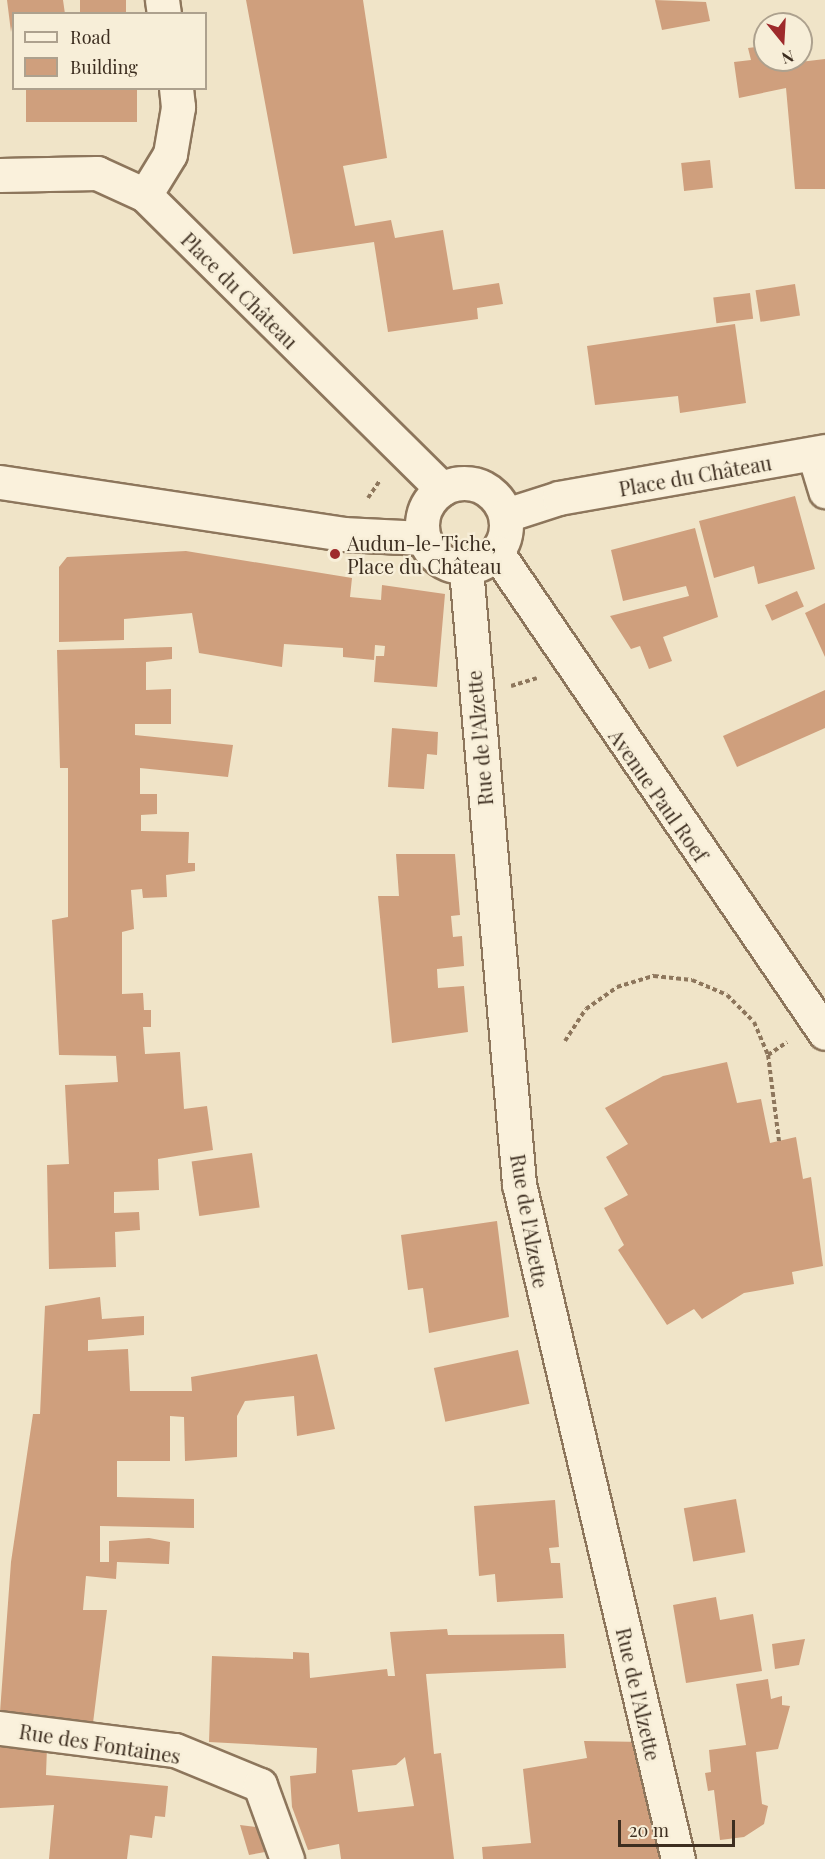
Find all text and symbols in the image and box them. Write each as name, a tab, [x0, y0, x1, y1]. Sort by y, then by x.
legend	[12, 12, 207, 90]
north arrow	[753, 12, 813, 72]
text: Road	[70, 25, 111, 49]
text: N	[779, 46, 797, 69]
text: Building	[70, 55, 138, 79]
street label: Place du Château	[177, 227, 303, 353]
street label: Place du Château	[617, 450, 773, 500]
place label: Audun-le-Tiche, Place du Château	[347, 530, 501, 577]
marker: Audun-le-Tiche, Place du Château	[328, 547, 342, 561]
street label: Rue de l'Alzette	[461, 669, 497, 807]
street label: Avenue Paul Roef	[605, 724, 713, 866]
street label: Rue de l'Alzette	[506, 1152, 554, 1290]
street label: Rue de l'Alzette	[612, 1625, 666, 1763]
street label: Rue des Fontaines	[18, 1718, 182, 1768]
scale bar	[621, 1808, 738, 1846]
text: 20 m	[629, 1818, 669, 1842]

